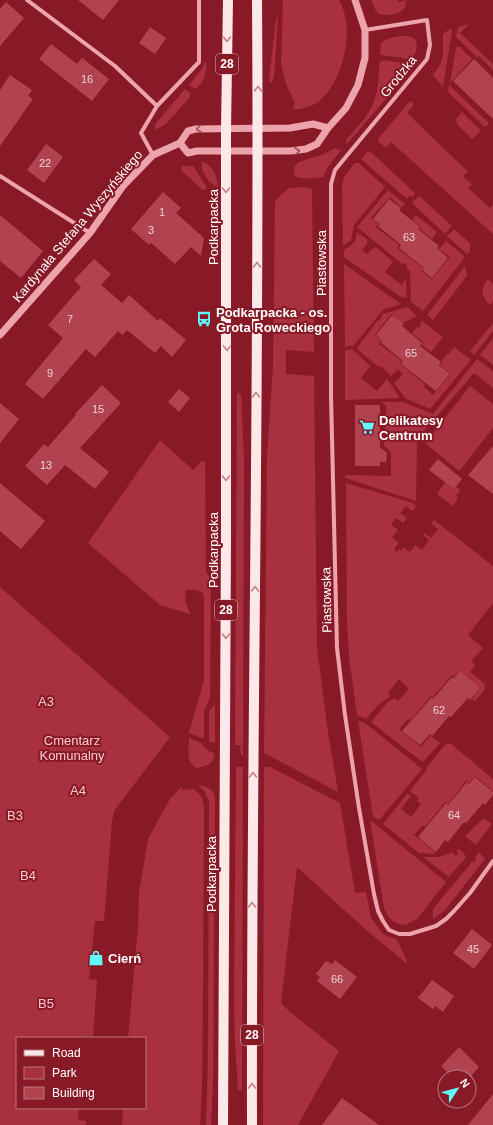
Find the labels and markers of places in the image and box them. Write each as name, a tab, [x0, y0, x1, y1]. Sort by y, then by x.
place label: Podkarpacka - os. Grota Roweckiego	[216, 305, 330, 335]
bus stop icon: Podkarpacka - os. Grota Roweckiego	[195, 310, 213, 328]
place label: Delikatesy Centrum	[379, 413, 444, 443]
supermarket icon: Delikatesy Centrum	[358, 418, 376, 436]
shop icon: Cierń	[87, 949, 105, 967]
place label: Cierń	[108, 951, 141, 966]

